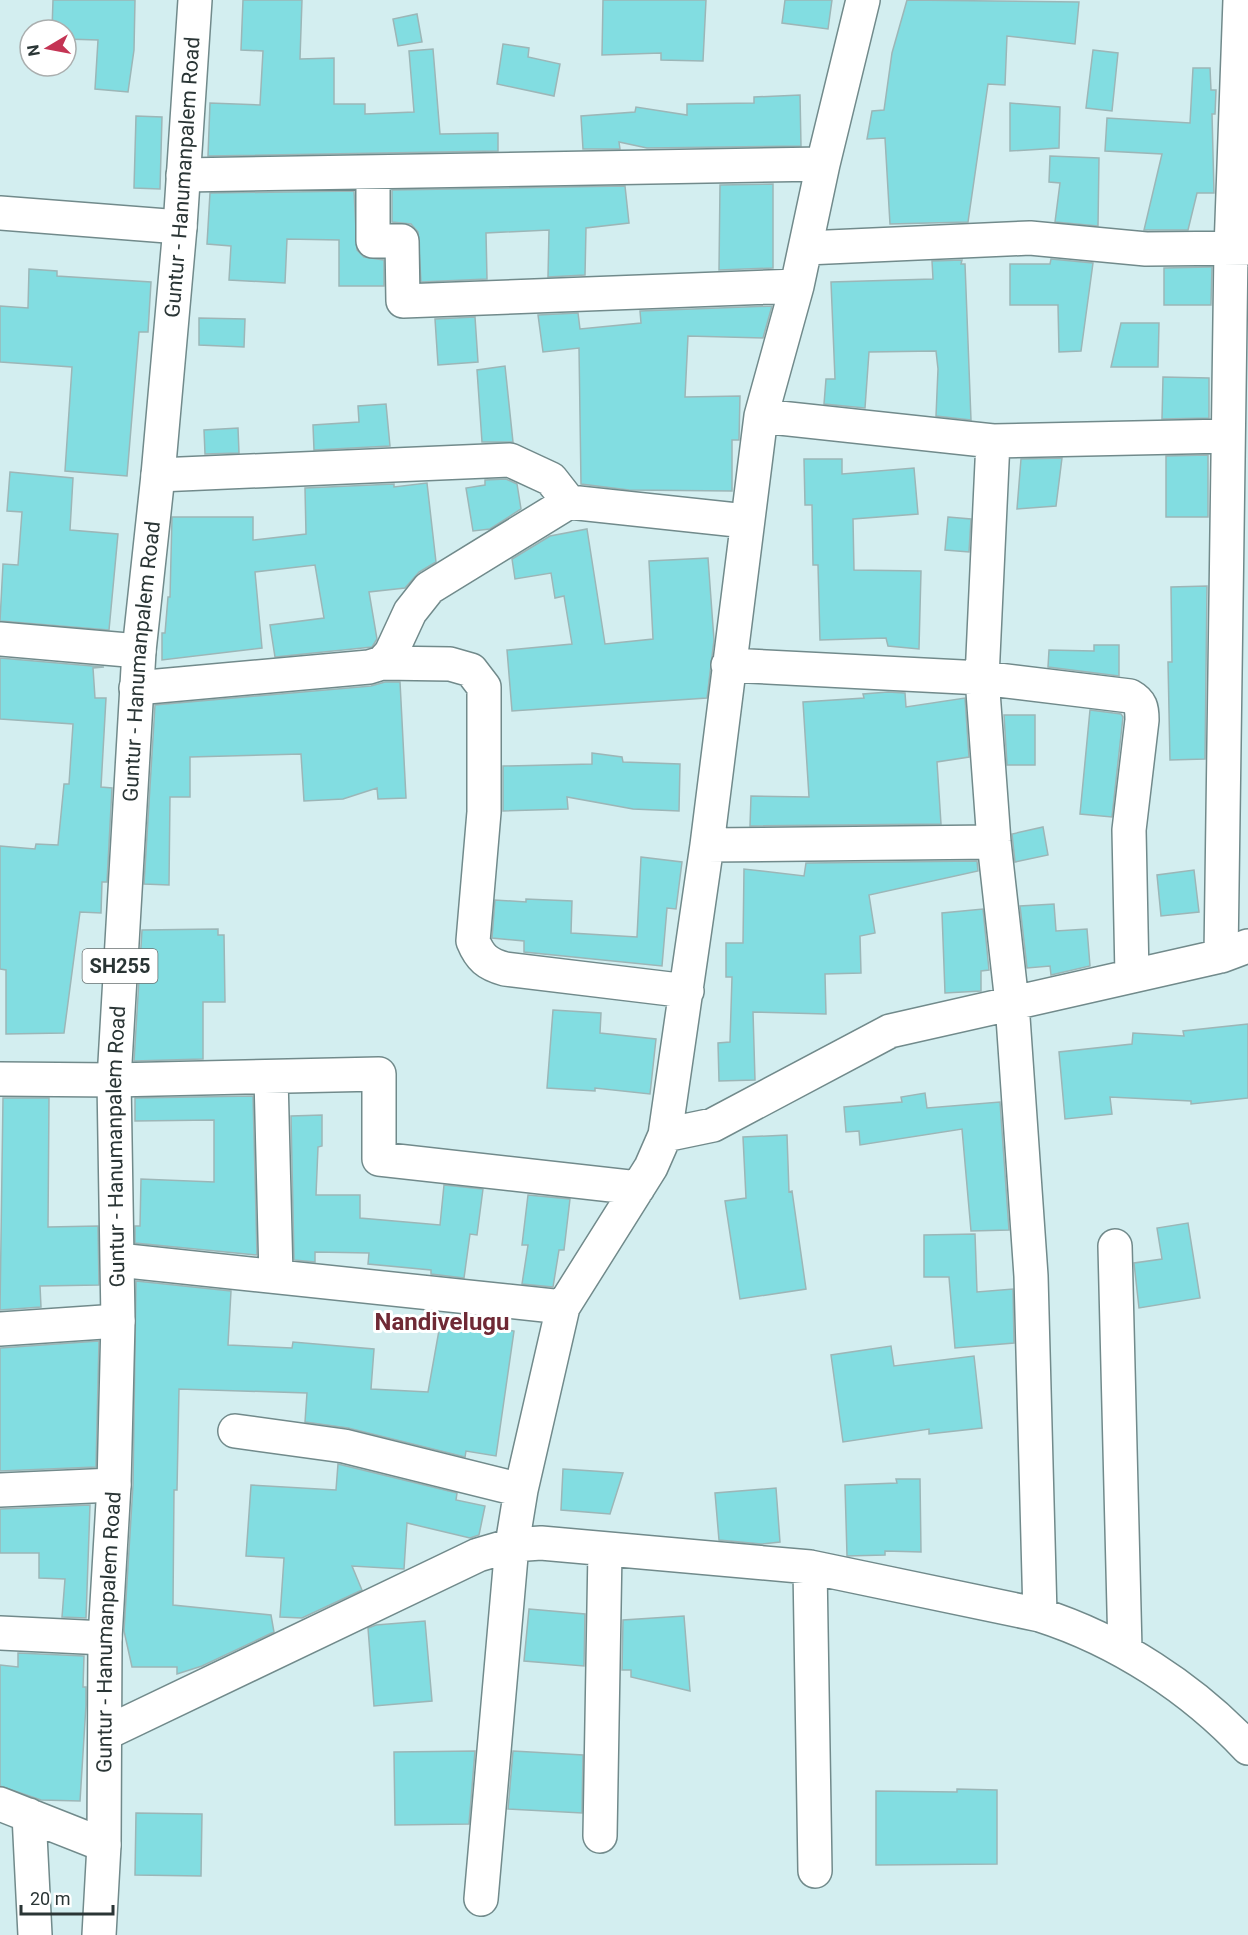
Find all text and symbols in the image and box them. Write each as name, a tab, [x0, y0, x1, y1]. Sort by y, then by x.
north arrow	[18, 18, 78, 78]
street label: Guntur - Hanumanpalem Road	[160, 36, 205, 319]
text: N	[23, 43, 44, 58]
street label: Guntur - Hanumanpalem Road	[118, 520, 165, 803]
road number: SH255	[82, 949, 158, 983]
street label: Guntur - Hanumanpalem Road	[102, 1005, 130, 1288]
district label: Nandivelugu	[375, 1308, 510, 1336]
street label: Guntur - Hanumanpalem Road	[92, 1491, 126, 1773]
scale bar	[21, 1878, 112, 1916]
text: 20 m	[30, 1888, 70, 1909]

